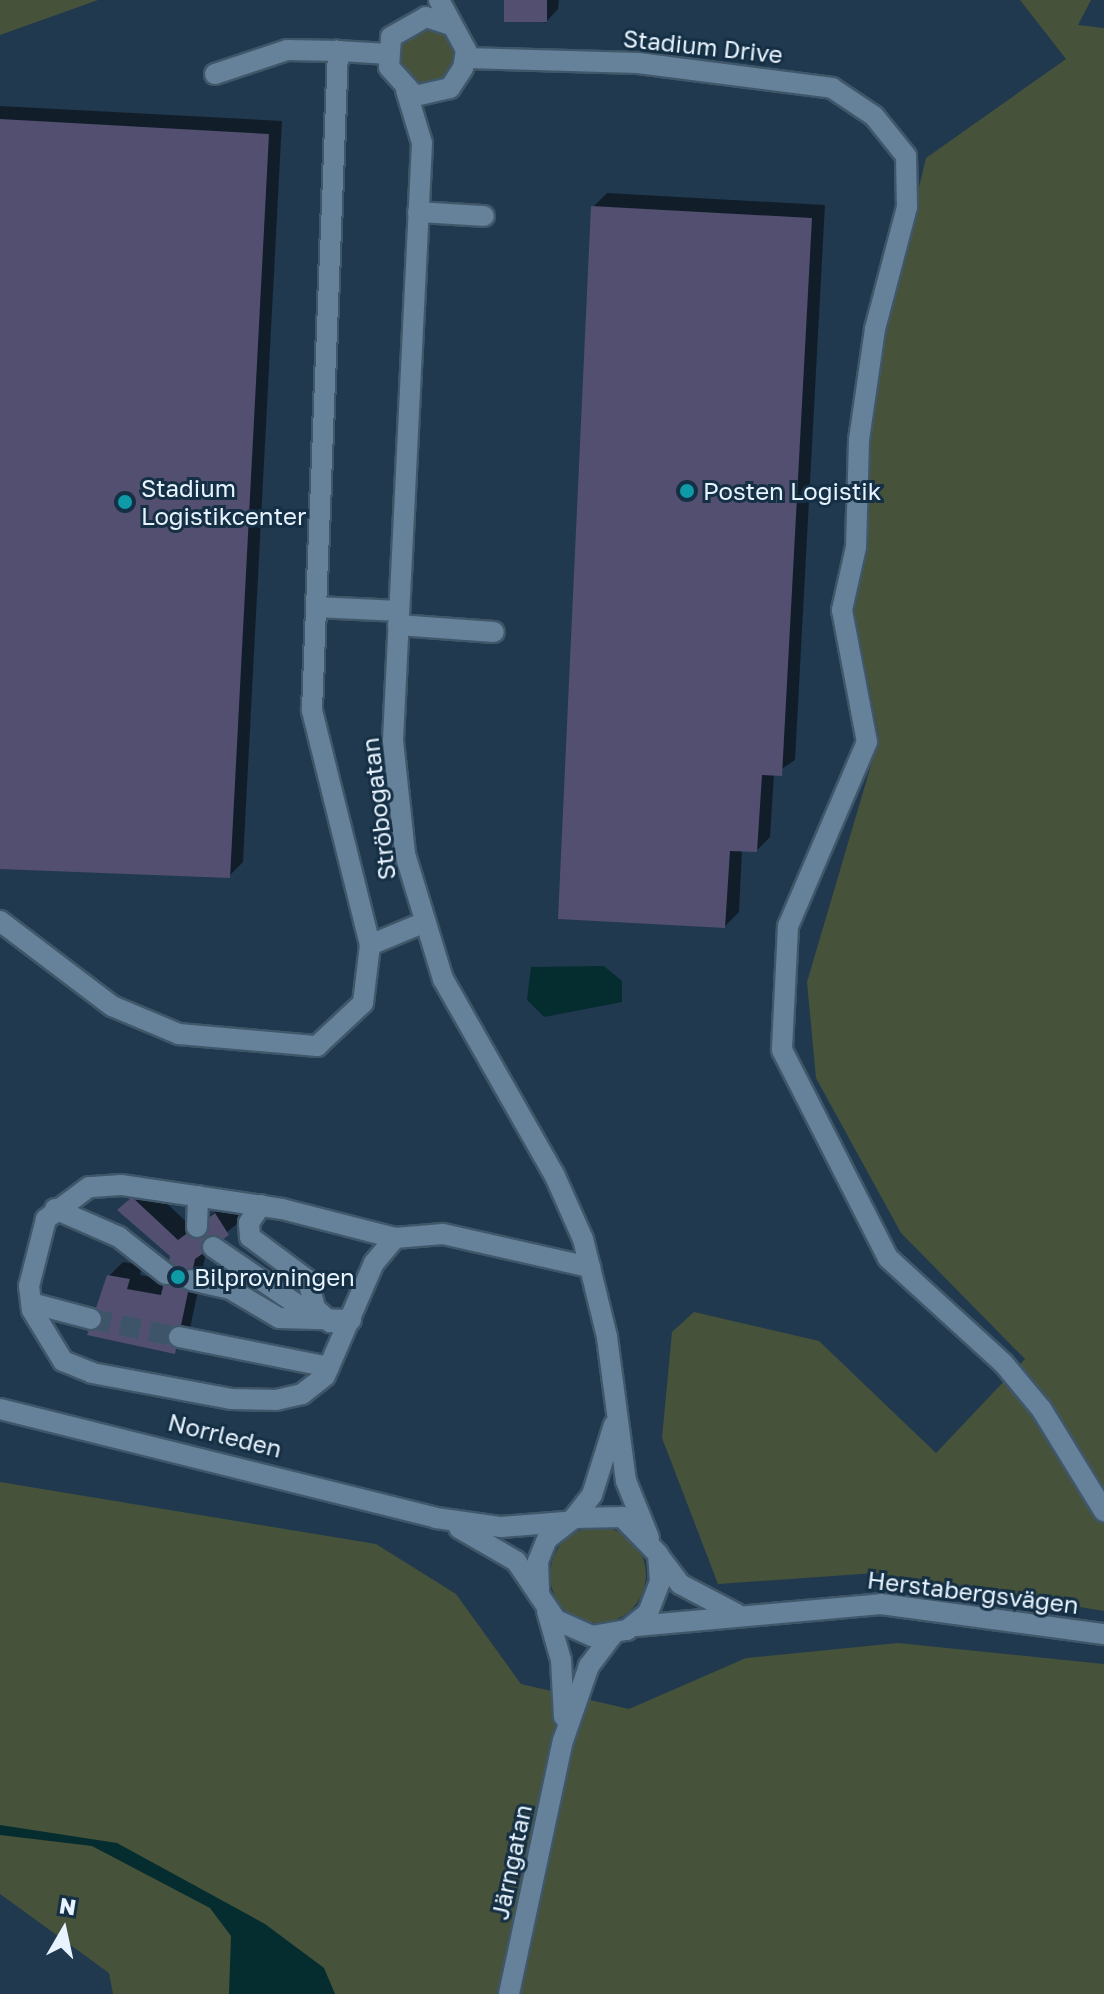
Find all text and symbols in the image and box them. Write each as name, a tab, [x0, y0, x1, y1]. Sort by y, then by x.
street label: Stadium Drive	[622, 23, 784, 69]
place label: Stadium Logistikcenter	[141, 474, 306, 530]
place label: Posten Logistik	[703, 477, 881, 505]
marker: Posten Logistik	[678, 482, 696, 500]
marker: Stadium Logistikcenter	[116, 493, 134, 511]
street label: Ströbogatan	[355, 736, 401, 882]
place label: Bilprovningen	[194, 1263, 355, 1291]
marker: Bilprovningen	[169, 1268, 187, 1286]
street label: Norrleden	[165, 1407, 285, 1463]
street label: Herstabergsvägen	[866, 1565, 1080, 1619]
street label: Järngatan	[485, 1802, 537, 1922]
north arrow	[24, 1890, 104, 1970]
text: N	[57, 1891, 78, 1920]

